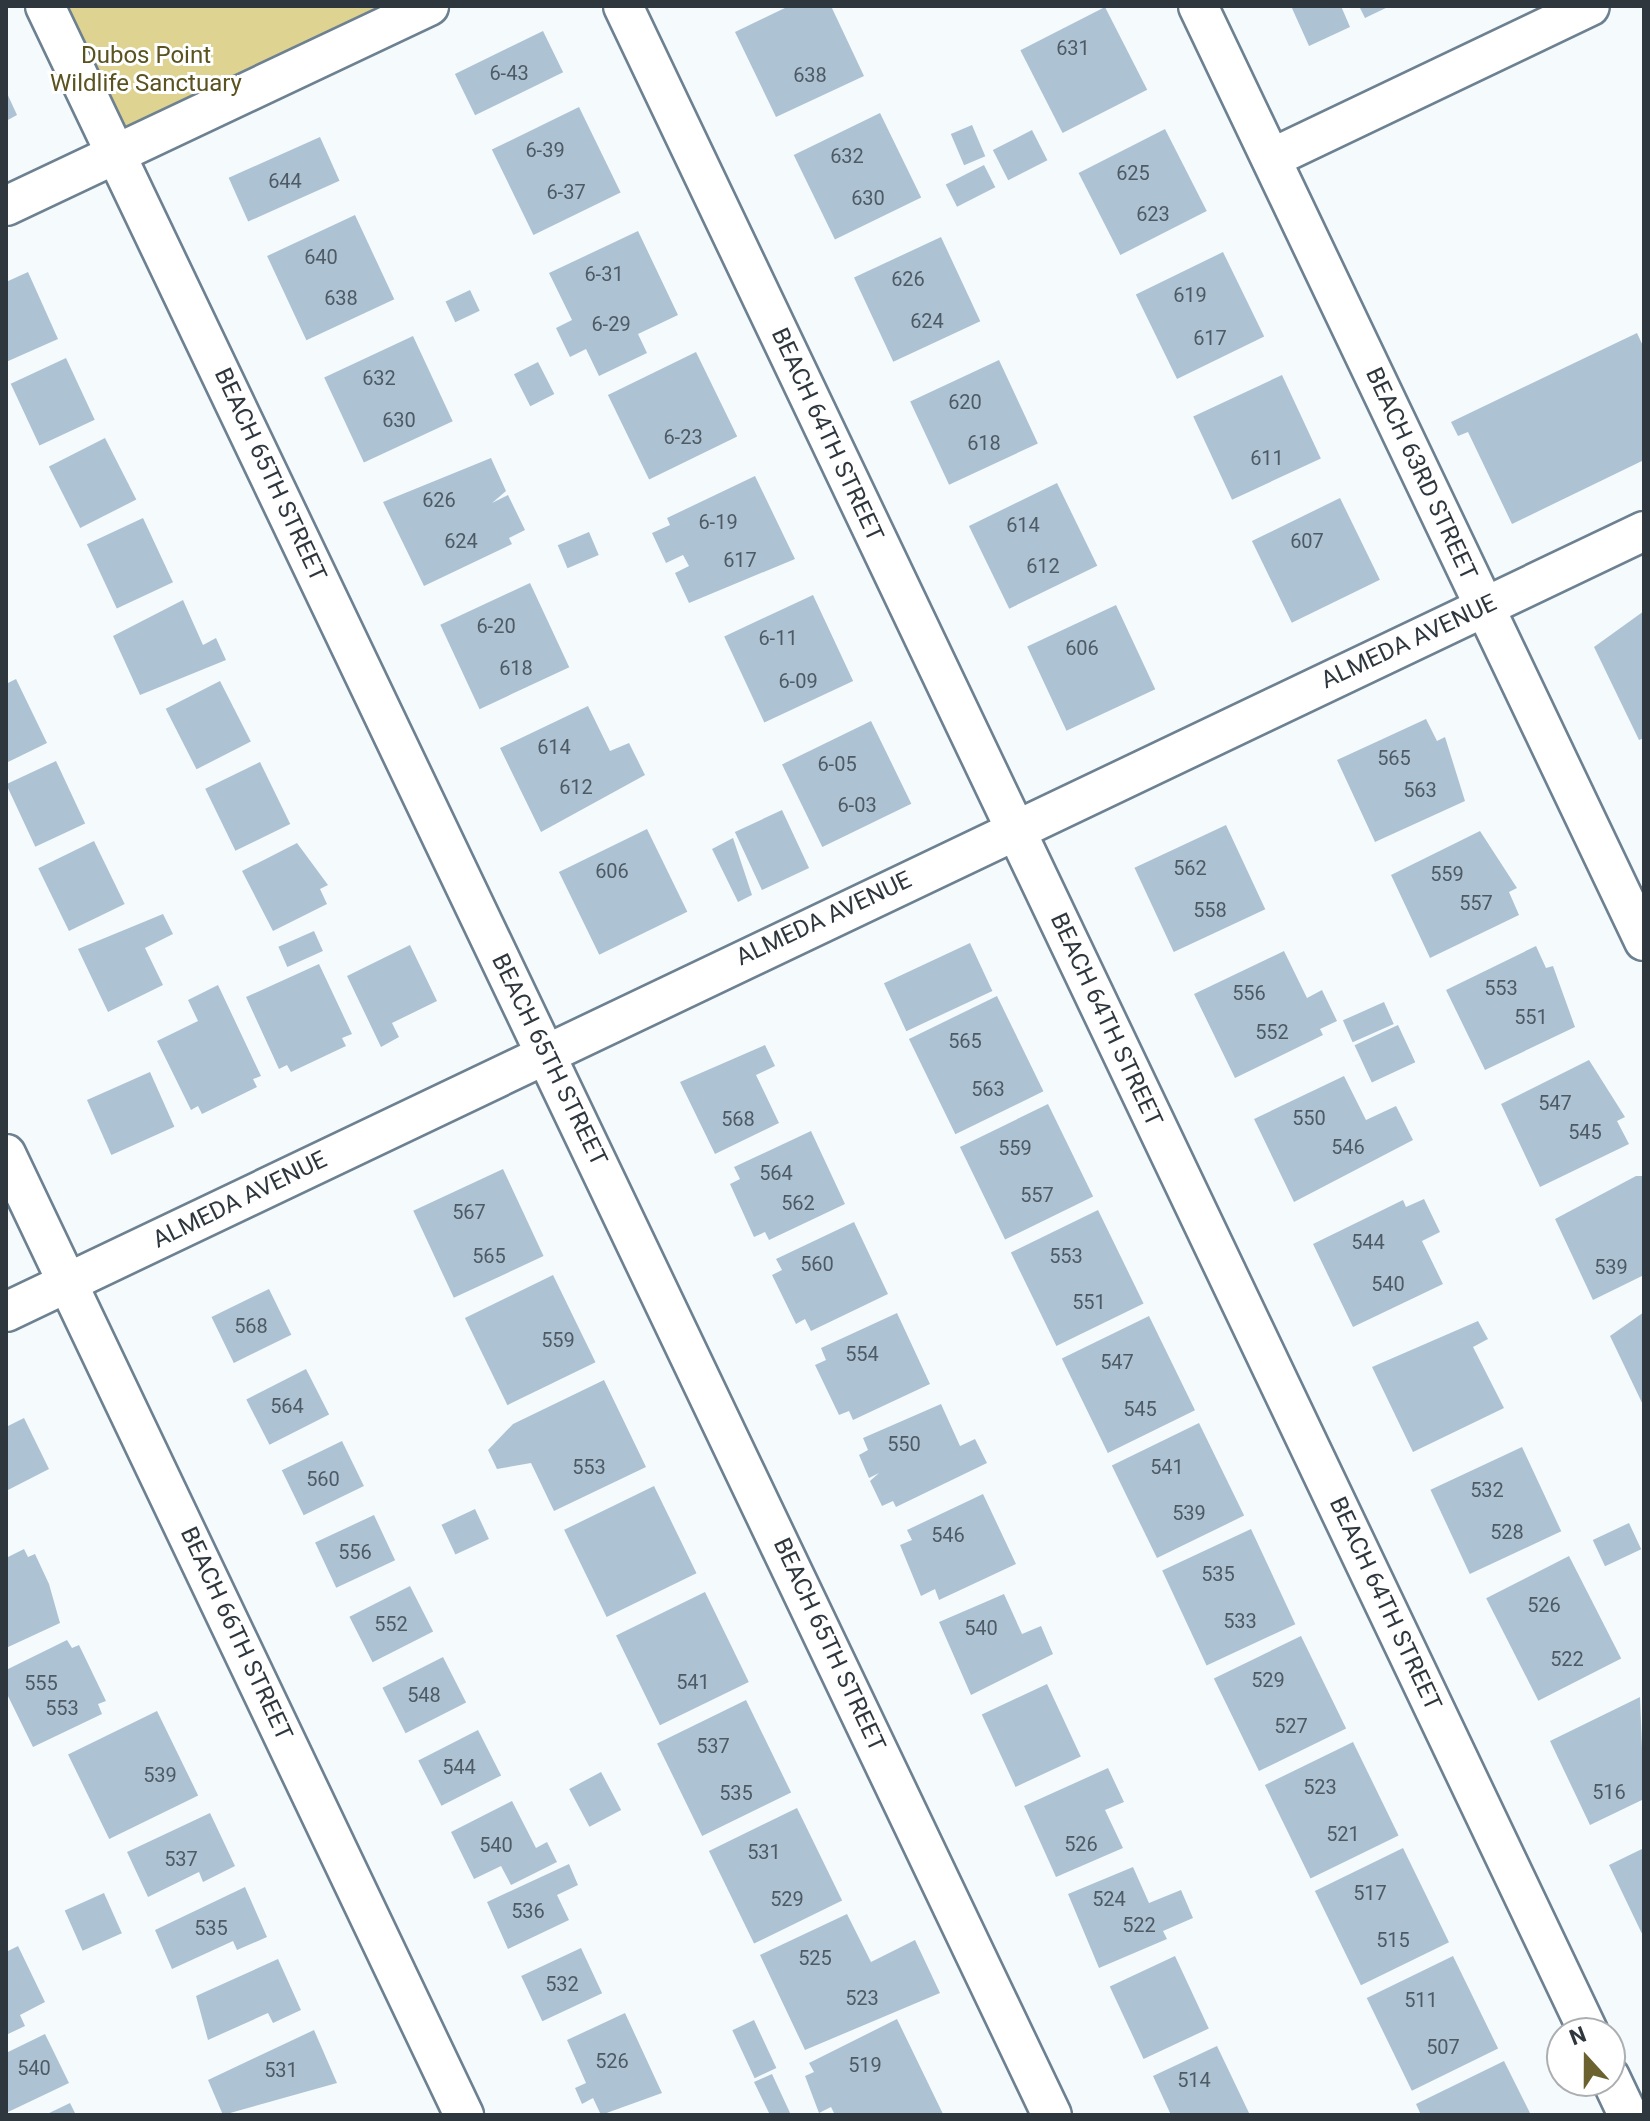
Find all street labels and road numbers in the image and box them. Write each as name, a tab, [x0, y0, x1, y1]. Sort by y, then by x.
street label: BEACH 64TH STREET	[765, 324, 889, 546]
street label: BEACH 63RD STREET	[1359, 363, 1483, 585]
street label: BEACH 65TH STREET	[208, 364, 332, 586]
street label: ALMEDA AVENUE	[1317, 589, 1501, 695]
street label: ALMEDA AVENUE	[732, 866, 916, 972]
street label: BEACH 64TH STREET	[1044, 909, 1168, 1131]
street label: BEACH 65TH STREET	[485, 949, 613, 1171]
street label: ALMEDA AVENUE	[148, 1145, 332, 1255]
street label: BEACH 64TH STREET	[1323, 1493, 1447, 1715]
street label: BEACH 66TH STREET	[174, 1523, 298, 1745]
street label: BEACH 65TH STREET	[767, 1534, 891, 1756]

